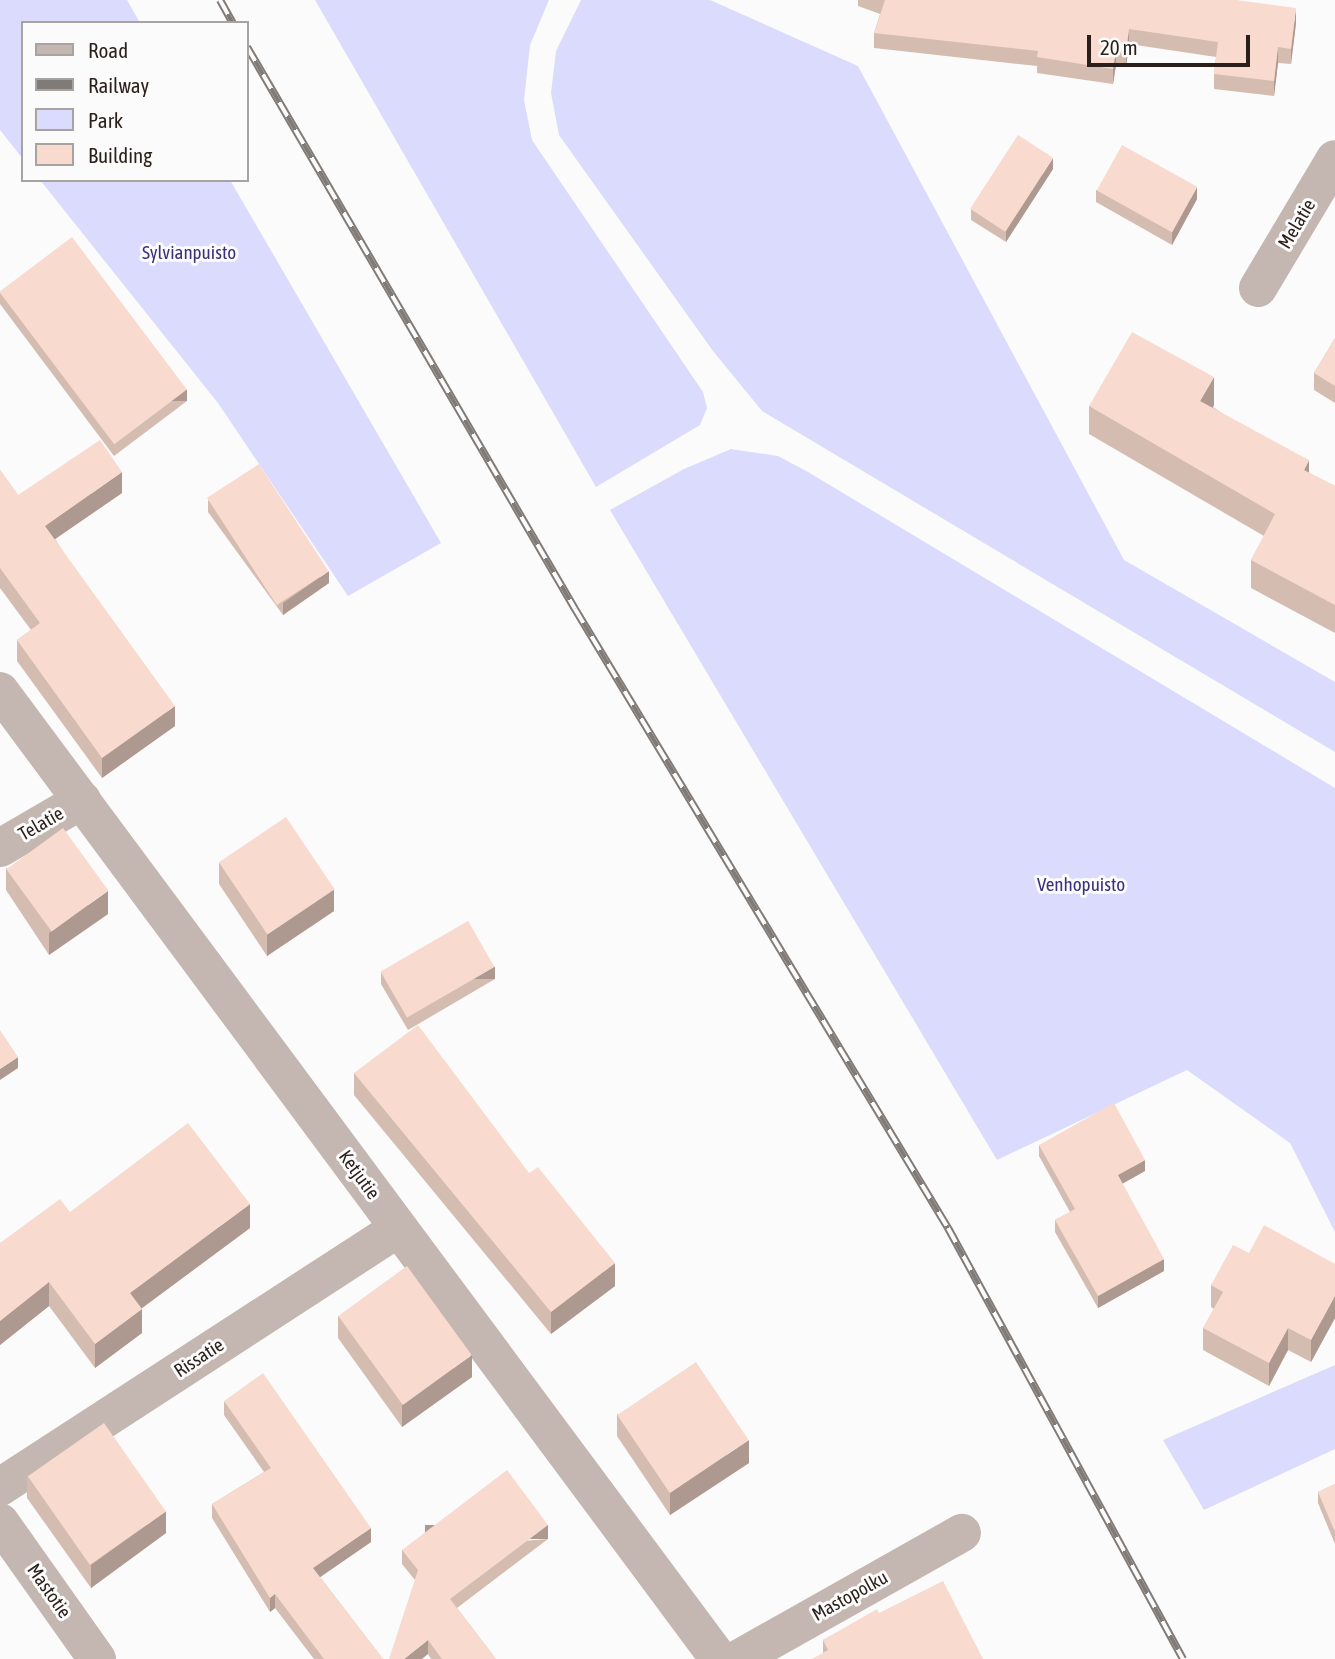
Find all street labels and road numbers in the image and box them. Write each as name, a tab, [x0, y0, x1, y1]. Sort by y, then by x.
street label: Melatie	[1273, 195, 1321, 253]
street label: Telatie	[14, 802, 68, 846]
street label: Ketjutie	[334, 1146, 384, 1204]
street label: Rissatie	[170, 1334, 228, 1382]
street label: Mastotie	[22, 1559, 76, 1623]
street label: Mastopolku	[808, 1566, 892, 1626]

